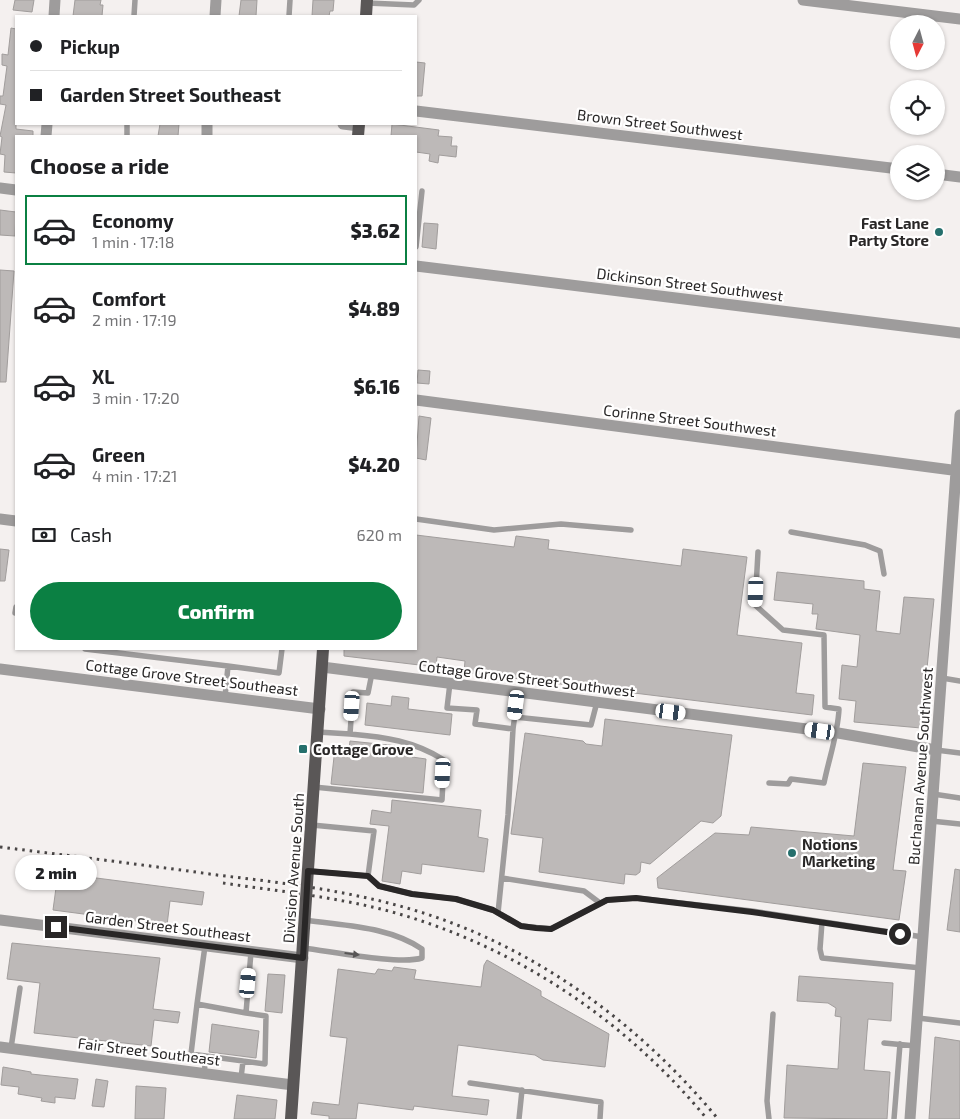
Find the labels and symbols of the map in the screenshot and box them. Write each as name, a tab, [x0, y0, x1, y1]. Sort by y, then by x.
north arrow	[890, 15, 945, 70]
street label: Brown Street Southwest	[576, 105, 744, 143]
place label: Fast Lane Party Store	[849, 214, 929, 250]
marker: Fast Lane Party Store	[933, 226, 945, 238]
street label: Dickinson Street Southwest	[596, 264, 785, 304]
street label: Corinne Street Southwest	[602, 400, 778, 440]
car	[747, 577, 764, 607]
street label: Cottage Grove Street Southeast	[85, 655, 300, 699]
street label: Cottage Grove Street Southwest	[418, 656, 637, 700]
street label: Buchanan Avenue Southwest	[904, 666, 936, 865]
car	[506, 689, 525, 721]
car	[343, 691, 360, 721]
car	[655, 703, 686, 721]
car	[804, 721, 835, 741]
place label: Cottage Grove	[313, 740, 413, 758]
marker: Cottage Grove	[297, 743, 309, 755]
car	[434, 758, 451, 788]
street label: Division Avenue South	[279, 792, 307, 944]
place label: Notions Marketing	[802, 835, 876, 870]
marker: Notions Marketing	[786, 847, 798, 859]
callout: 2 min	[15, 854, 97, 890]
street label: Garden Street Southeast	[84, 907, 252, 945]
route end	[45, 916, 67, 938]
route start	[889, 923, 911, 945]
one-way arrow	[344, 950, 360, 958]
car	[239, 967, 256, 999]
street label: Fair Street Southeast	[77, 1033, 222, 1069]

